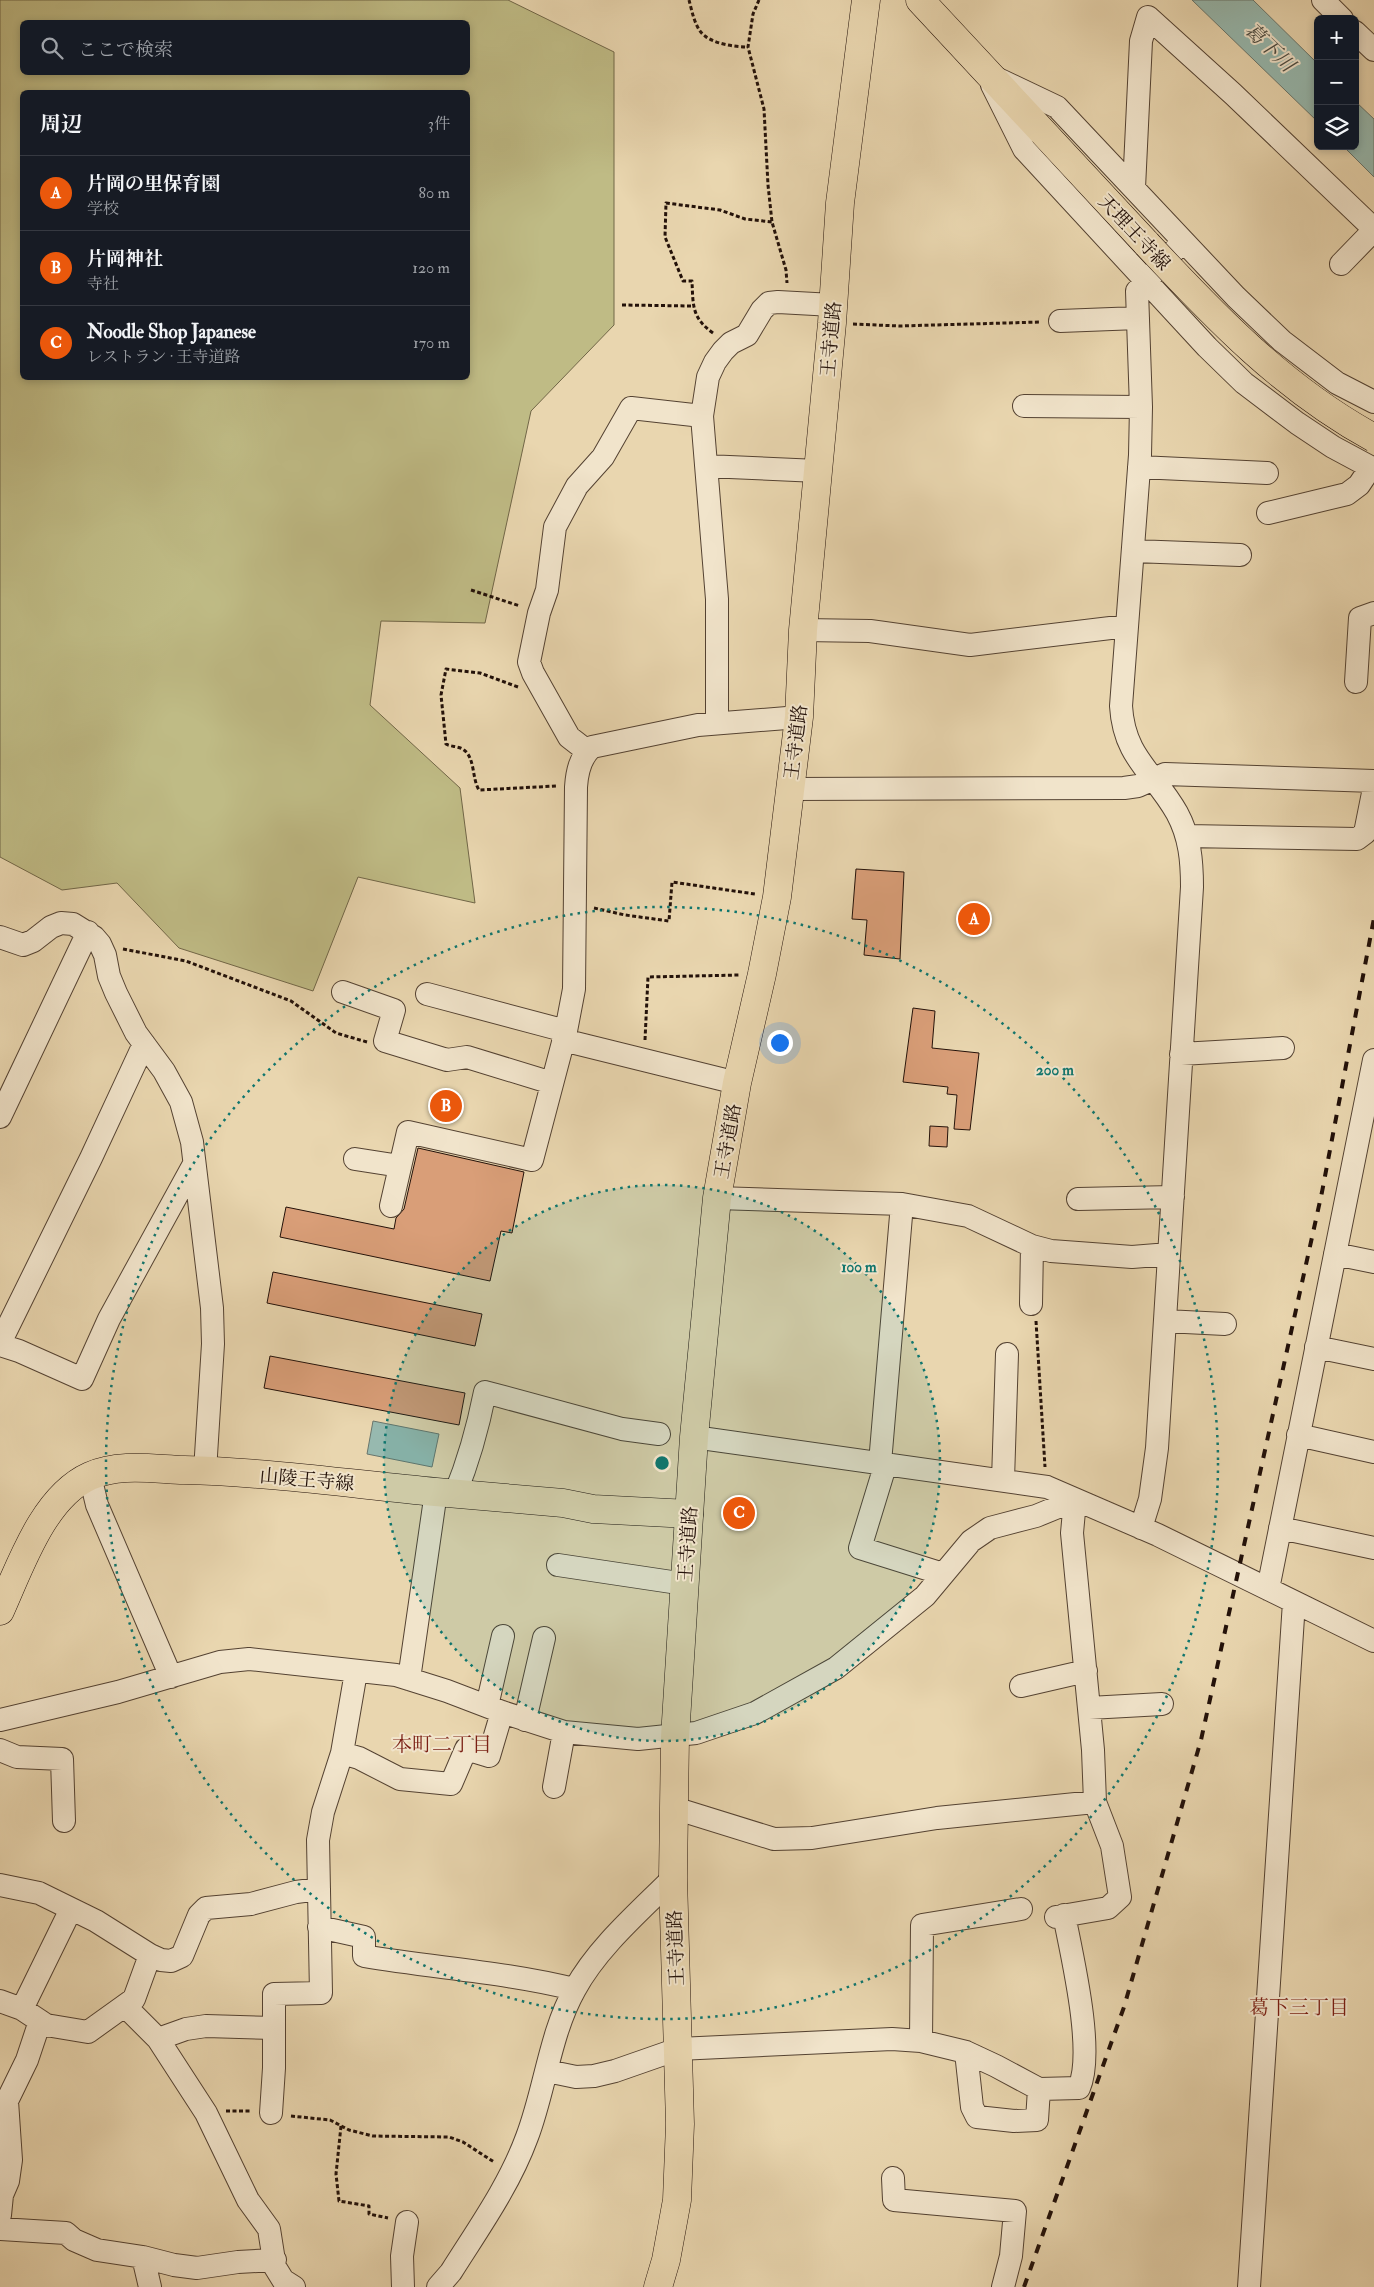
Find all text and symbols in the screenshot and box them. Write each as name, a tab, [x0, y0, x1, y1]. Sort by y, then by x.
map controls	[1314, 15, 1359, 150]
button: +	[1314, 15, 1359, 60]
water label: 葛下川	[1239, 18, 1301, 79]
search box	[20, 20, 470, 75]
icon: search	[38, 34, 66, 62]
text: ここで検索	[78, 38, 173, 62]
button: −	[1314, 60, 1359, 105]
button: layers	[1314, 105, 1359, 150]
text: 周辺	[40, 111, 82, 138]
text: 3件	[428, 114, 450, 134]
text: 片岡の里保育園	[87, 172, 220, 196]
text: A	[51, 183, 61, 203]
text: 80 m	[419, 183, 450, 203]
street label: 天理王寺線	[1093, 190, 1175, 276]
text: 学校	[87, 199, 119, 219]
text: 片岡神社	[87, 247, 163, 271]
text: B	[51, 258, 61, 278]
text: 120 m	[412, 258, 450, 278]
text: 寺社	[87, 274, 119, 294]
street label: 王寺道路	[816, 300, 846, 378]
text: Noodle Shop Japanese	[87, 320, 256, 344]
text: C	[50, 333, 62, 353]
text: 170 m	[413, 333, 450, 353]
text: レストラン · 王寺道路	[87, 347, 240, 367]
street label: 王寺道路	[779, 703, 813, 781]
pin: A	[958, 900, 990, 938]
your location	[767, 1030, 793, 1056]
text: 200 m	[1036, 1061, 1074, 1080]
pin: B	[430, 1087, 462, 1125]
street label: 王寺道路	[710, 1102, 746, 1181]
text: 100 m	[841, 1258, 877, 1277]
centre of rings	[653, 1454, 671, 1472]
street label: 山陵王寺線	[259, 1464, 355, 1496]
pin: C	[723, 1494, 755, 1532]
street label: 王寺道路	[673, 1505, 703, 1583]
district label: 本町二丁目	[392, 1732, 492, 1757]
street label: 王寺道路	[663, 1910, 689, 1986]
district label: 葛下三丁目	[1249, 1995, 1349, 2020]

